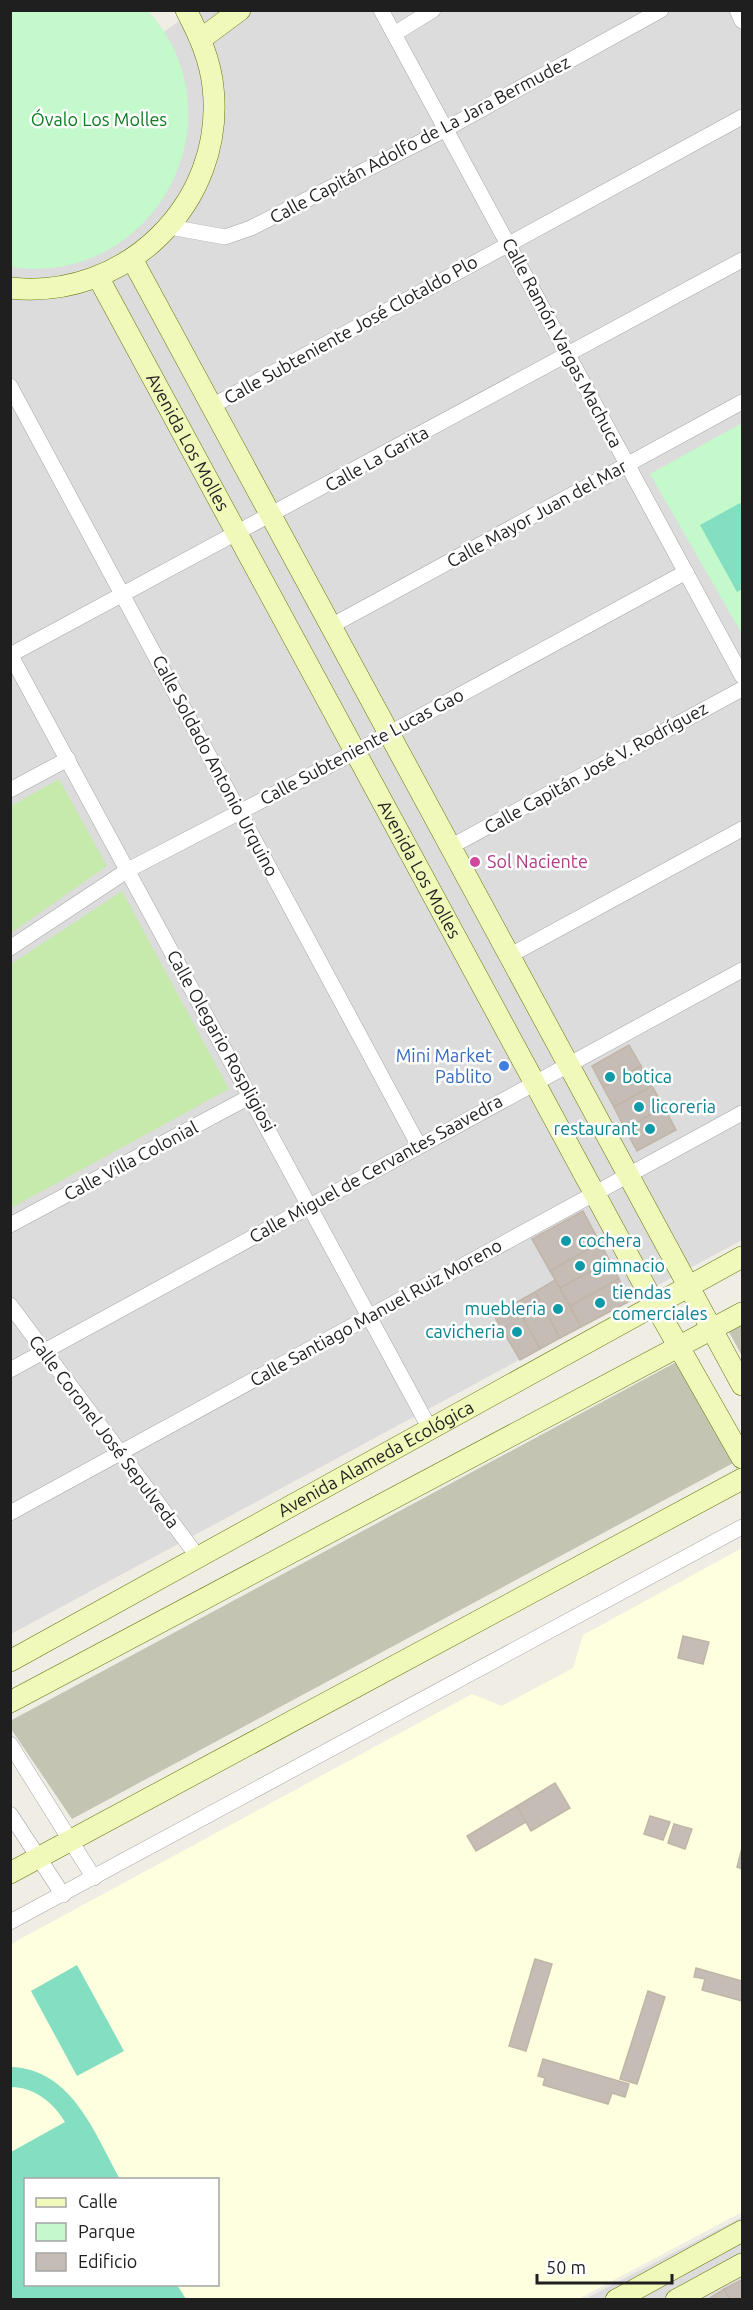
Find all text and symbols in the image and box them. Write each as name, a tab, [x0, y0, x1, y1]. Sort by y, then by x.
street label: Calle Capitán Adolfo de La Jara Bermudez	[266, 51, 573, 227]
park label: Óvalo Los Molles	[31, 108, 167, 129]
street label: Calle Ramón Vargas Machuca	[499, 234, 627, 451]
street label: Calle Subteniente José Clotaldo Plo	[220, 251, 481, 407]
street label: Avenida Los Molles	[143, 369, 234, 514]
street label: Calle La Garita	[321, 421, 432, 495]
street label: Calle Mayor Juan del Mar	[443, 455, 630, 571]
street label: Calle Soldado Antonio Urquino	[149, 652, 283, 879]
street label: Calle Subteniente Lucas Gao	[256, 684, 467, 808]
street label: Calle Capitán José V. Rodríguez	[480, 697, 711, 837]
street label: Avenida Los Molles	[375, 797, 465, 942]
place label: Sol Naciente	[487, 851, 588, 871]
marker: Sol Naciente	[468, 855, 482, 869]
street label: Calle Olegario Rospligiosi	[164, 946, 280, 1135]
place label: Mini Market Pablito	[396, 1045, 492, 1086]
marker: Mini Market Pablito	[497, 1059, 511, 1073]
place label: botica	[622, 1066, 672, 1086]
marker: botica	[603, 1070, 617, 1084]
street label: Calle Miguel de Cervantes Saavedra	[245, 1090, 506, 1246]
place label: licoreria	[651, 1096, 716, 1116]
marker: licoreria	[632, 1100, 646, 1114]
street label: Calle Villa Colonial	[60, 1116, 201, 1204]
place label: restaurant	[553, 1118, 638, 1138]
marker: restaurant	[643, 1122, 657, 1136]
place label: cochera	[578, 1230, 642, 1250]
street label: Calle Santiago Manuel Ruiz Moreno	[246, 1234, 505, 1390]
marker: cochera	[559, 1234, 573, 1248]
place label: gimnacio	[592, 1255, 665, 1275]
marker: gimnacio	[573, 1259, 587, 1273]
place label: tiendas comerciales	[612, 1282, 708, 1323]
marker: tiendas comerciales	[593, 1296, 607, 1310]
place label: muebleria	[465, 1298, 546, 1318]
marker: muebleria	[551, 1302, 565, 1316]
place label: cavicheria	[425, 1321, 505, 1341]
marker: cavicheria	[510, 1325, 524, 1339]
street label: Calle Coronel José Sepulveda	[26, 1331, 184, 1532]
street label: Avenida Alameda Ecológica	[274, 1396, 477, 1520]
legend	[24, 2178, 219, 2286]
text: Calle	[78, 2191, 118, 2211]
text: Parque	[78, 2221, 135, 2241]
scale bar	[537, 2247, 672, 2285]
text: Edificio	[78, 2251, 137, 2271]
text: 50 m	[546, 2257, 586, 2277]

